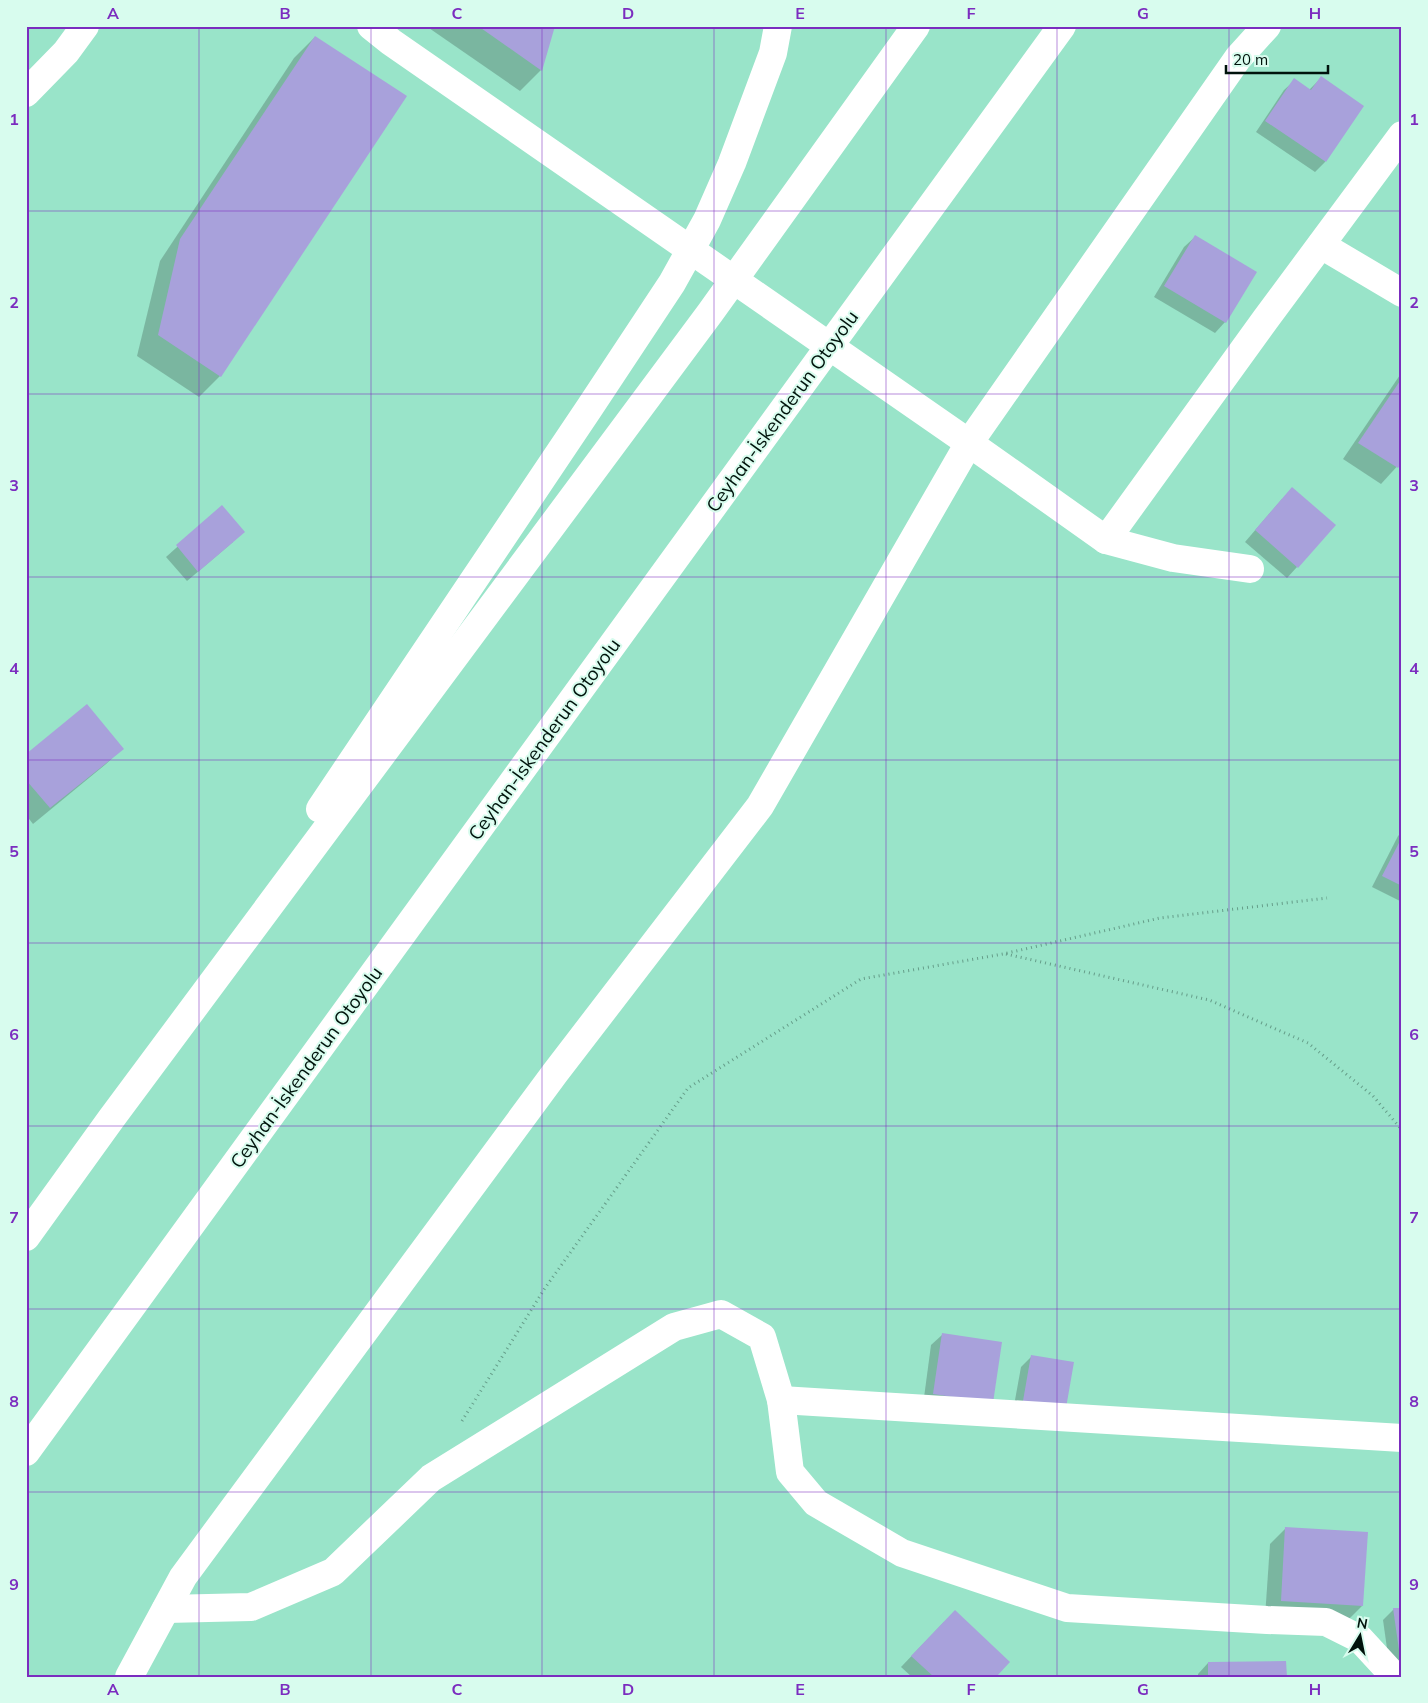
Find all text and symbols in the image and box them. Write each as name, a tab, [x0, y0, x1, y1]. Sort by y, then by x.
text: A	[107, 3, 119, 23]
text: B	[279, 3, 291, 23]
text: C	[452, 3, 463, 23]
text: D	[622, 3, 634, 23]
text: E	[795, 3, 805, 23]
text: F	[966, 3, 976, 23]
text: G	[1137, 3, 1149, 23]
text: H	[1309, 3, 1321, 23]
scale bar	[1226, 42, 1328, 74]
text: 20 m	[1233, 50, 1268, 69]
text: 1	[9, 109, 19, 129]
text: 1	[1409, 109, 1419, 129]
text: 2	[9, 292, 19, 312]
text: 2	[1409, 292, 1419, 312]
street label: Ceyhan-İskenderun Otoyolu	[701, 305, 863, 517]
text: 3	[9, 475, 19, 495]
text: 3	[1409, 475, 1419, 495]
street label: Ceyhan-İskenderun Otoyolu	[463, 633, 625, 845]
text: 4	[9, 658, 19, 678]
text: 4	[1409, 658, 1419, 678]
text: 5	[9, 841, 19, 861]
text: 5	[1409, 841, 1419, 861]
street label: Ceyhan-İskenderun Otoyolu	[225, 961, 387, 1173]
text: 6	[9, 1024, 19, 1044]
text: 6	[1409, 1024, 1419, 1044]
text: 7	[9, 1207, 19, 1227]
text: 7	[1409, 1207, 1419, 1227]
text: 8	[9, 1391, 19, 1411]
text: 8	[1409, 1391, 1419, 1411]
text: 9	[9, 1574, 19, 1594]
text: 9	[1409, 1574, 1419, 1594]
north arrow	[1336, 1610, 1386, 1660]
text: N	[1355, 1613, 1369, 1633]
text: A	[107, 1679, 119, 1699]
text: B	[279, 1679, 291, 1699]
text: C	[452, 1679, 463, 1699]
text: D	[622, 1679, 634, 1699]
text: E	[795, 1679, 805, 1699]
text: F	[966, 1679, 976, 1699]
text: G	[1137, 1679, 1149, 1699]
text: H	[1309, 1679, 1321, 1699]

